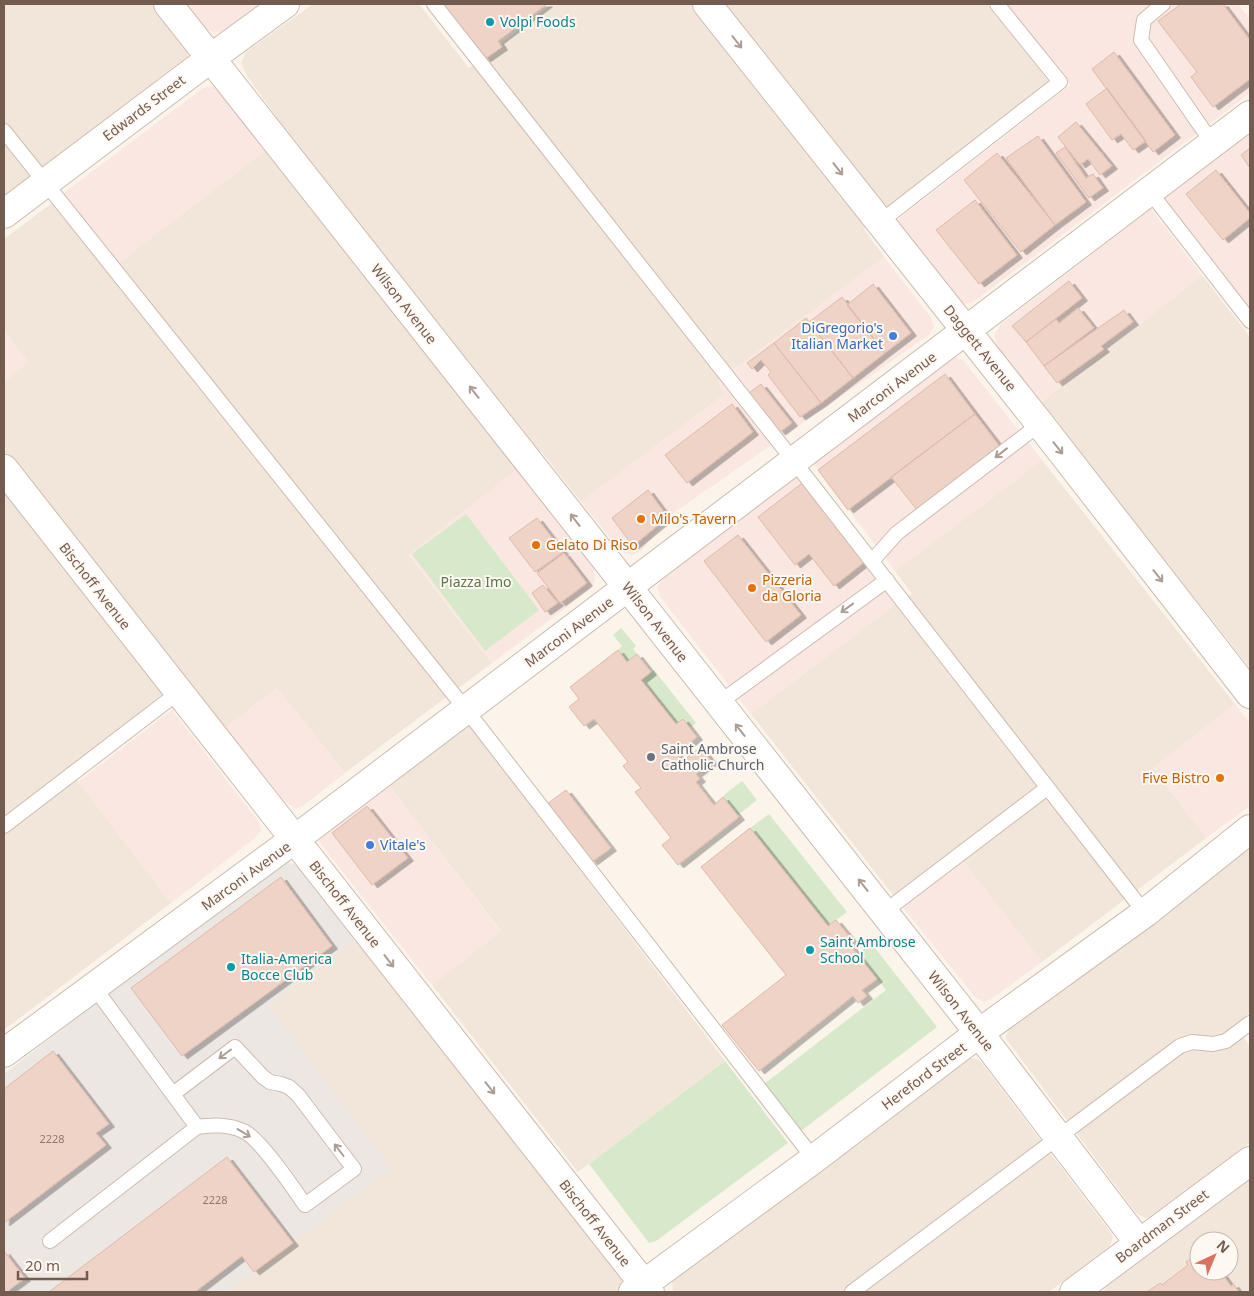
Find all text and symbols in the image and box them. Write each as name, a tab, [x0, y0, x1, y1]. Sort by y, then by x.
place label: Volpi Foods	[500, 12, 576, 31]
marker: Volpi Foods	[484, 16, 496, 28]
one-way arrow	[732, 35, 742, 49]
street label: Edwards Street	[99, 70, 189, 145]
one-way arrow	[832, 163, 843, 176]
street label: Wilson Avenue	[367, 260, 442, 348]
street label: Daggett Avenue	[940, 300, 1021, 395]
place label: DiGregorio's Italian Market	[791, 318, 883, 353]
marker: DiGregorio's Italian Market	[887, 330, 899, 342]
street label: Marconi Avenue	[844, 347, 940, 426]
one-way arrow	[469, 385, 479, 399]
one-way arrow	[1053, 441, 1064, 454]
one-way arrow	[995, 448, 1008, 459]
place label: Milo's Tavern	[651, 509, 736, 528]
marker: Milo's Tavern	[635, 513, 647, 525]
one-way arrow	[569, 514, 580, 527]
place label: Gelato Di Riso	[546, 535, 638, 554]
street label: Bischoff Avenue	[55, 538, 135, 633]
marker: Gelato Di Riso	[530, 539, 542, 551]
one-way arrow	[1153, 569, 1164, 582]
place label: Pizzeria da Gloria	[762, 570, 822, 605]
park label: Piazza Imo	[441, 572, 511, 591]
street label: Wilson Avenue	[618, 578, 693, 666]
marker: Pizzeria da Gloria	[746, 582, 758, 594]
street label: Marconi Avenue	[521, 592, 617, 671]
one-way arrow	[841, 603, 854, 614]
one-way arrow	[735, 724, 746, 737]
place label: Saint Ambrose Catholic Church	[661, 739, 765, 774]
marker: Saint Ambrose Catholic Church	[645, 751, 657, 763]
place label: Five Bistro	[1142, 768, 1210, 787]
marker: Five Bistro	[1214, 772, 1226, 784]
place label: Vitale's	[380, 835, 426, 854]
street label: Marconi Avenue	[197, 837, 294, 915]
marker: Vitale's	[364, 839, 376, 851]
street label: Bischoff Avenue	[305, 856, 385, 951]
one-way arrow	[857, 879, 868, 892]
place label: Saint Ambrose School	[820, 932, 916, 967]
marker: Saint Ambrose School	[804, 944, 816, 956]
place label: Italia-America Bocce Club	[241, 949, 332, 984]
one-way arrow	[384, 954, 395, 967]
marker: Italia-America Bocce Club	[225, 961, 237, 973]
street label: Wilson Avenue	[924, 967, 999, 1055]
street label: Hereford Street	[877, 1037, 970, 1114]
one-way arrow	[218, 1049, 232, 1059]
one-way arrow	[484, 1082, 495, 1095]
one-way arrow	[236, 1128, 251, 1138]
house number: 2228	[39, 1131, 65, 1146]
one-way arrow	[334, 1143, 344, 1157]
street label: Bischoff Avenue	[555, 1175, 635, 1270]
street label: Boardman Street	[1111, 1184, 1212, 1267]
house number: 2228	[202, 1192, 228, 1207]
north arrow	[1189, 1231, 1239, 1281]
text: N	[1213, 1235, 1234, 1257]
scale bar	[18, 1248, 86, 1280]
text: 20 m	[25, 1255, 60, 1275]

